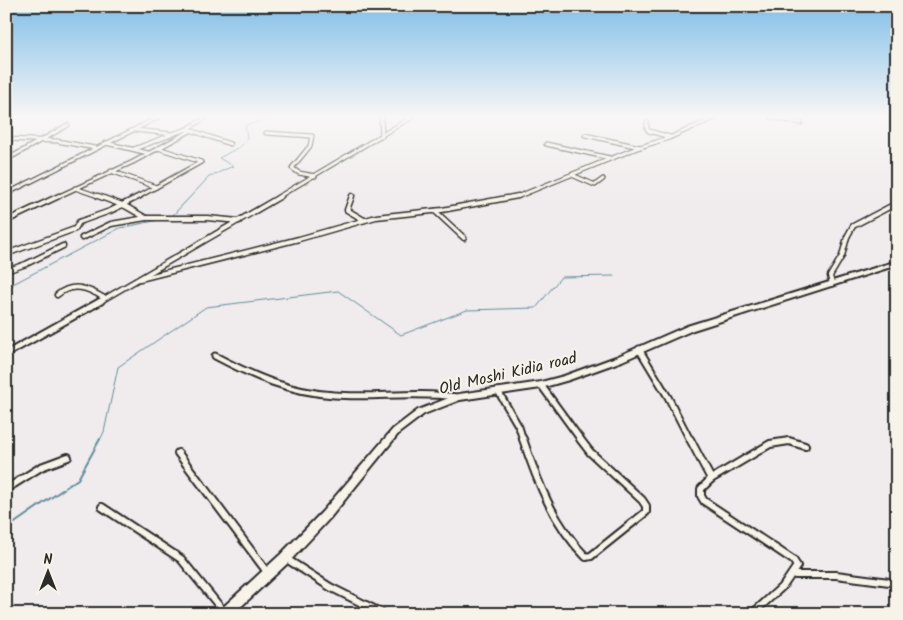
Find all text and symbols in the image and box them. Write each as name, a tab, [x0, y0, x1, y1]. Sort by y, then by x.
street label: Old Moshi Kidia road	[437, 346, 580, 402]
north arrow	[22, 548, 72, 598]
text: N	[44, 549, 53, 571]

